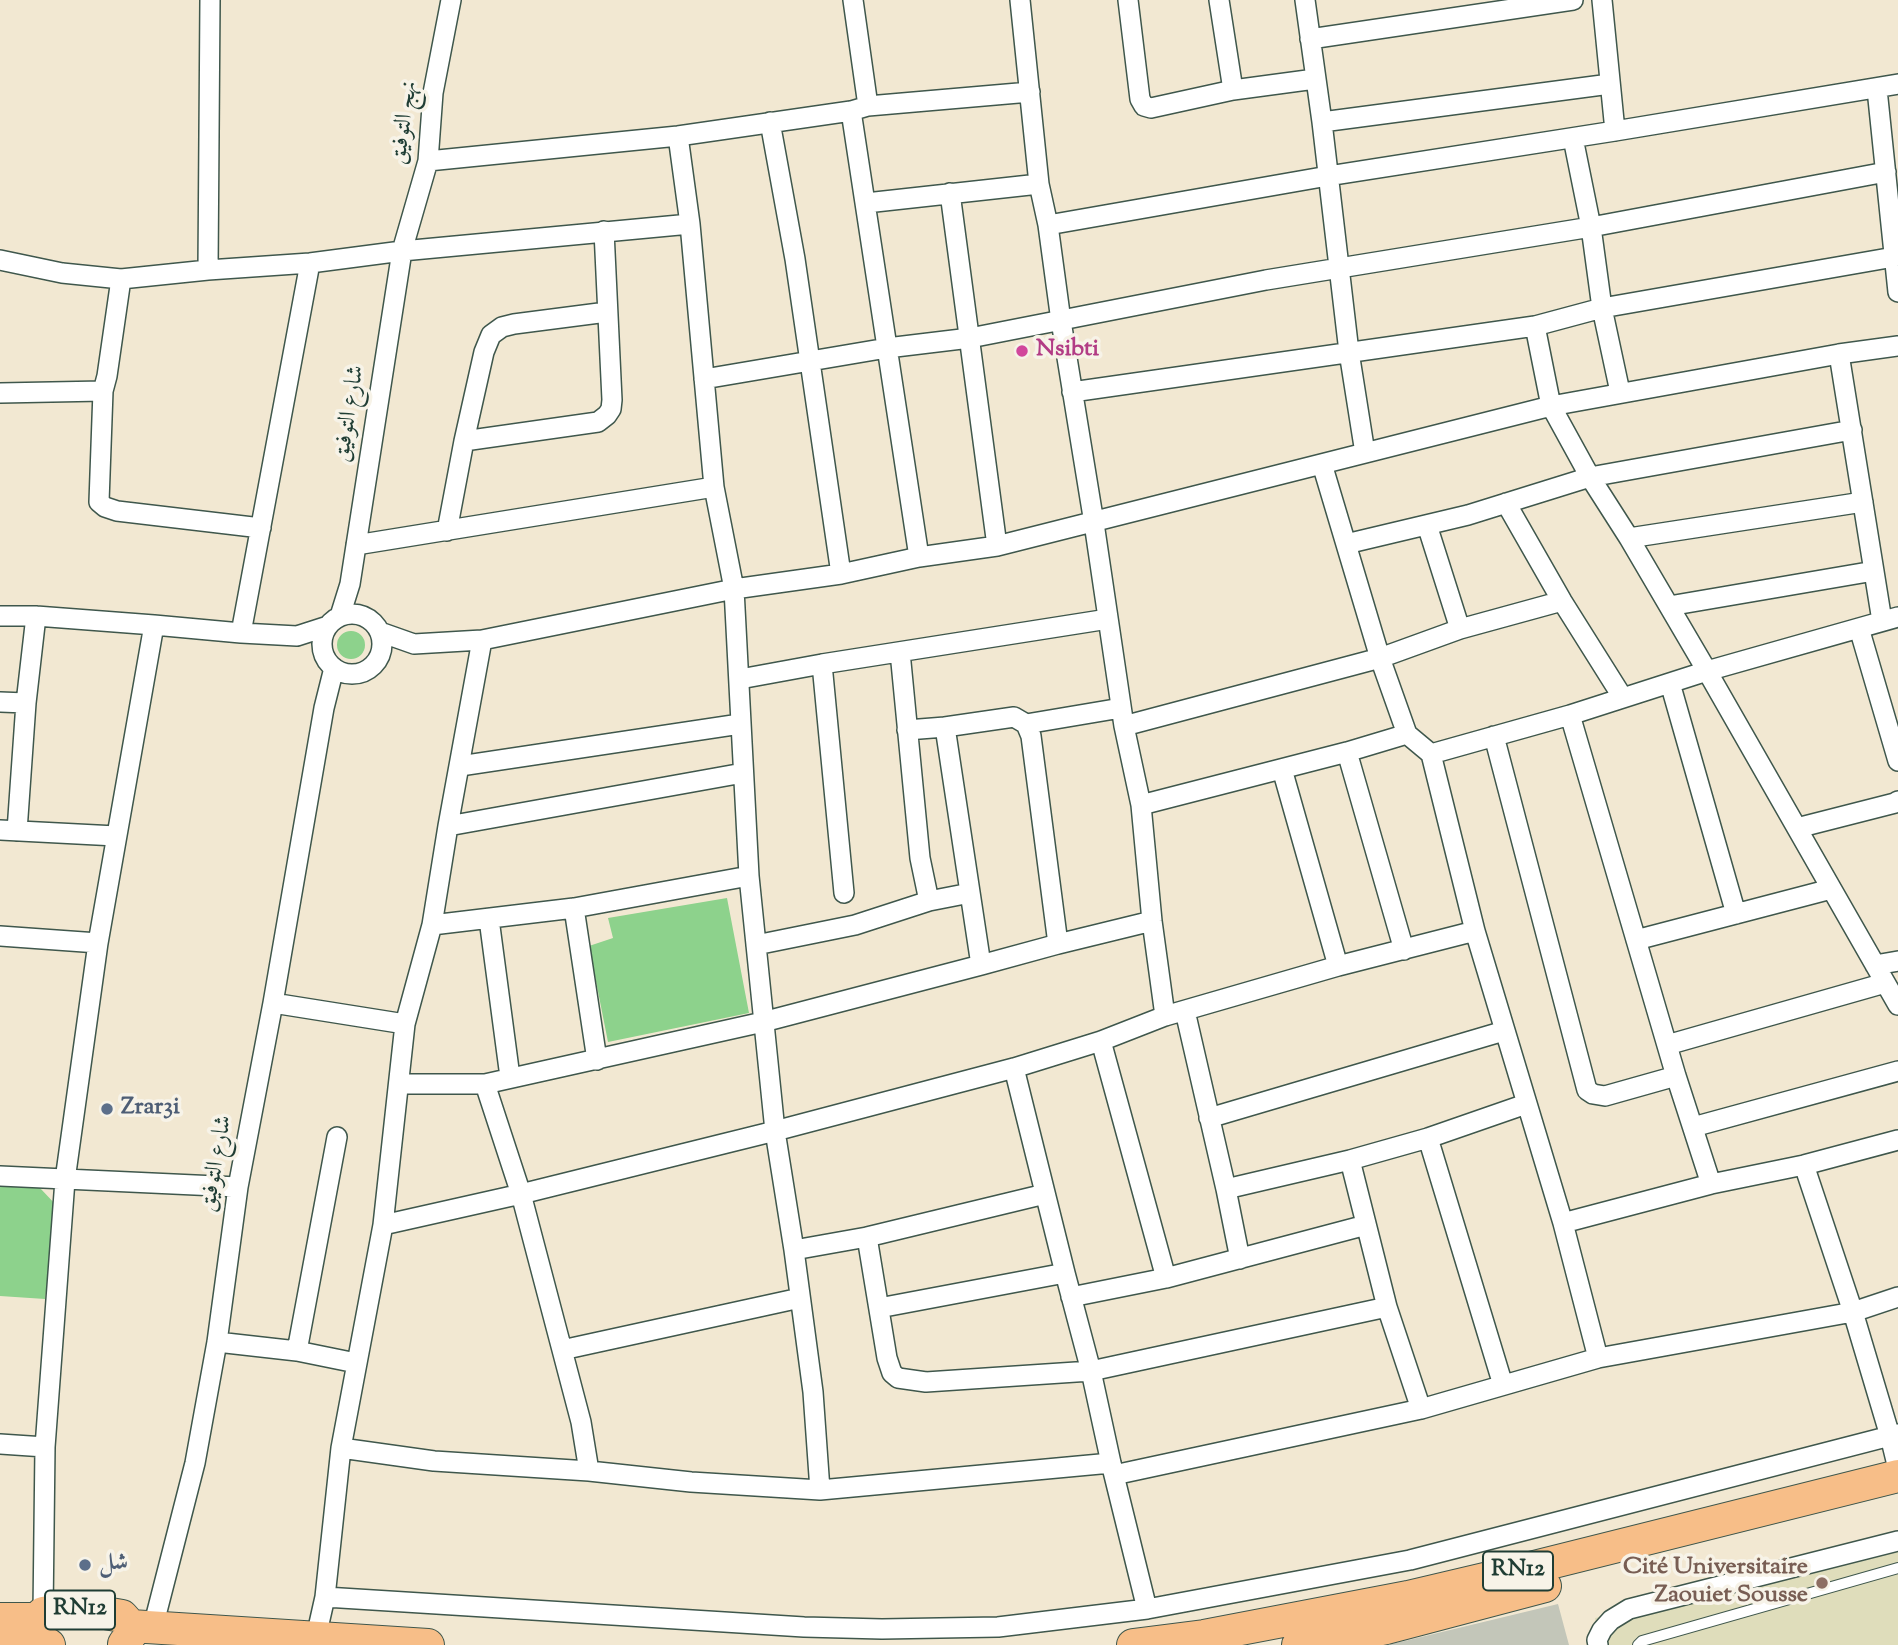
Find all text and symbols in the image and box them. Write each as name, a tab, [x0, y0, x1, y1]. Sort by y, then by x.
street label: نهج التوفيق	[386, 79, 426, 167]
place label: Nsibti	[1036, 337, 1099, 365]
marker: Nsibti	[1014, 343, 1030, 359]
street label: شارع التوفيق	[329, 363, 373, 465]
place label: Zrar3i	[121, 1095, 180, 1123]
marker: Zrar3i	[99, 1101, 115, 1117]
street label: شارع التوفيق	[195, 1113, 241, 1215]
place label: شل	[99, 1551, 128, 1579]
road number: RN12	[1483, 1552, 1553, 1590]
place label: Cité Universitaire Zaouiet Sousse	[1623, 1555, 1808, 1611]
marker: شل	[77, 1557, 93, 1573]
marker: Cité Universitaire Zaouiet Sousse	[1814, 1575, 1830, 1591]
road number: RN12	[45, 1590, 115, 1630]

